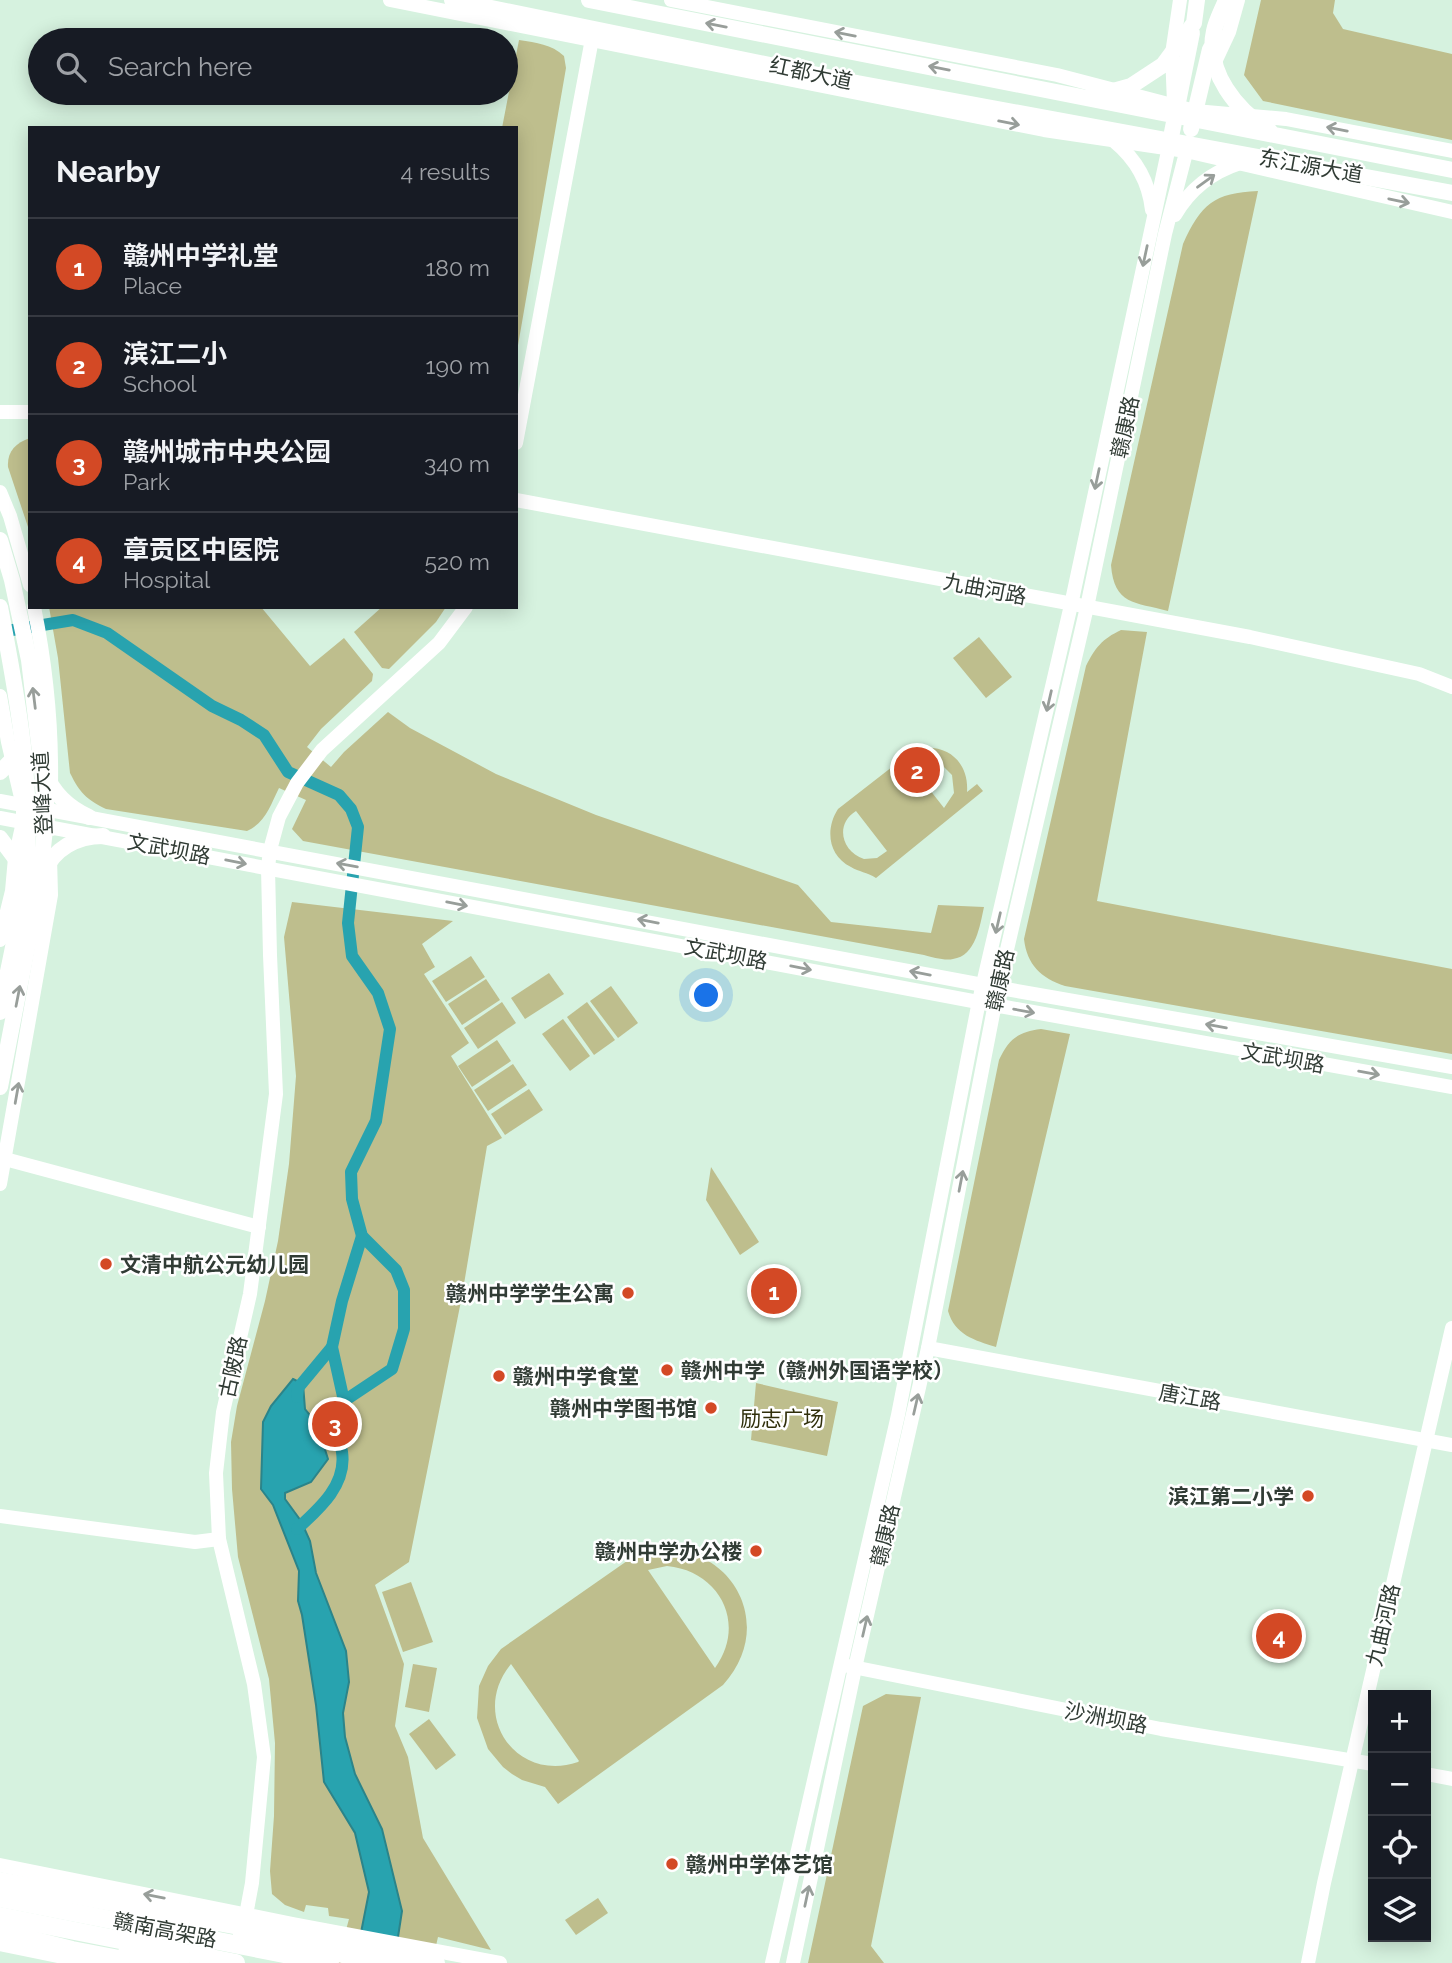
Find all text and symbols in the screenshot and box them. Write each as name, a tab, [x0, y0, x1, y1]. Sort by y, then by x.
one-way arrow	[705, 18, 728, 31]
one-way arrow	[834, 26, 857, 40]
search box	[28, 28, 518, 105]
icon: search	[52, 48, 90, 86]
text: Search here	[108, 52, 252, 82]
street label: 红都大道	[767, 52, 855, 94]
one-way arrow	[928, 61, 951, 75]
one-way arrow	[997, 117, 1020, 131]
one-way arrow	[1326, 122, 1349, 135]
street label: 东江源大道	[1257, 145, 1365, 187]
text: Nearby	[56, 154, 160, 189]
text: 4 results	[401, 158, 490, 185]
one-way arrow	[1196, 174, 1215, 189]
one-way arrow	[1387, 194, 1410, 208]
text: 赣州中学礼堂	[123, 241, 279, 271]
one-way arrow	[1137, 244, 1151, 267]
text: 1	[73, 254, 85, 281]
text: 180 m	[425, 254, 490, 281]
text: Place	[123, 272, 182, 299]
text: 滨江二小	[123, 339, 227, 369]
text: 2	[73, 352, 85, 379]
text: 190 m	[426, 352, 490, 379]
text: School	[123, 370, 197, 397]
street label: 赣康路	[1106, 394, 1144, 460]
text: 赣州城市中央公园	[123, 437, 331, 467]
text: 3	[73, 450, 85, 477]
text: 340 m	[424, 450, 490, 477]
one-way arrow	[1090, 467, 1104, 490]
text: Park	[123, 468, 170, 495]
text: 章贡区中医院	[123, 535, 279, 565]
text: 4	[72, 548, 86, 575]
text: 520 m	[424, 548, 490, 575]
text: Hospital	[123, 566, 210, 593]
street label: 九曲河路	[941, 569, 1029, 609]
one-way arrow	[28, 687, 41, 710]
one-way arrow	[1041, 689, 1055, 712]
pin: 2	[894, 744, 940, 796]
street label: 登峰大道	[27, 750, 57, 836]
street label: 文武坝路	[125, 829, 213, 869]
one-way arrow	[224, 855, 247, 869]
one-way arrow	[336, 858, 359, 871]
one-way arrow	[445, 897, 468, 911]
one-way arrow	[990, 911, 1004, 934]
one-way arrow	[637, 914, 660, 927]
street label: 文武坝路	[682, 934, 770, 974]
street label: 赣康路	[981, 947, 1019, 1013]
one-way arrow	[789, 962, 812, 975]
one-way arrow	[909, 966, 932, 979]
your location	[689, 978, 723, 1012]
one-way arrow	[11, 985, 25, 1008]
one-way arrow	[1012, 1005, 1035, 1018]
one-way arrow	[1205, 1019, 1228, 1032]
street label: 文武坝路	[1239, 1038, 1327, 1078]
one-way arrow	[1357, 1067, 1380, 1080]
one-way arrow	[11, 1082, 24, 1105]
one-way arrow	[954, 1170, 968, 1193]
place label: 文清中航公元幼儿园	[120, 1252, 309, 1277]
marker: 文清中航公元幼儿园	[98, 1256, 114, 1272]
pin: 1	[751, 1265, 797, 1317]
place label: 赣州中学学生公寓	[446, 1281, 614, 1306]
marker: 赣州中学学生公寓	[620, 1285, 636, 1301]
street label: 古陂路	[214, 1334, 252, 1400]
place label: 赣州中学（赣州外国语学校）	[681, 1358, 954, 1383]
marker: 赣州中学（赣州外国语学校）	[659, 1362, 675, 1378]
place label: 赣州中学食堂	[513, 1364, 639, 1389]
marker: 赣州中学食堂	[491, 1368, 507, 1384]
street label: 唐江路	[1157, 1379, 1223, 1415]
one-way arrow	[909, 1393, 923, 1416]
place label: 赣州中学图书馆	[550, 1396, 697, 1421]
pin: 3	[312, 1398, 358, 1450]
marker: 赣州中学图书馆	[703, 1400, 719, 1416]
park label: 励志广场	[740, 1406, 824, 1431]
place label: 滨江第二小学	[1168, 1484, 1294, 1509]
marker: 滨江第二小学	[1300, 1488, 1316, 1504]
street label: 赣康路	[866, 1501, 904, 1569]
place label: 赣州中学办公楼	[595, 1539, 742, 1564]
marker: 赣州中学办公楼	[748, 1543, 764, 1559]
street label: 九曲河路	[1361, 1581, 1405, 1669]
pin: 4	[1256, 1610, 1302, 1662]
one-way arrow	[858, 1615, 872, 1638]
map controls	[1368, 1690, 1431, 1942]
button: +	[1368, 1690, 1431, 1753]
street label: 沙洲坝路	[1062, 1698, 1150, 1738]
button: −	[1368, 1753, 1431, 1816]
button: locate	[1368, 1816, 1431, 1879]
place label: 赣州中学体艺馆	[686, 1852, 833, 1877]
marker: 赣州中学体艺馆	[664, 1856, 680, 1872]
button: layers	[1368, 1879, 1431, 1942]
one-way arrow	[800, 1885, 814, 1908]
one-way arrow	[143, 1889, 166, 1903]
street label: 赣南高架路	[111, 1908, 219, 1952]

